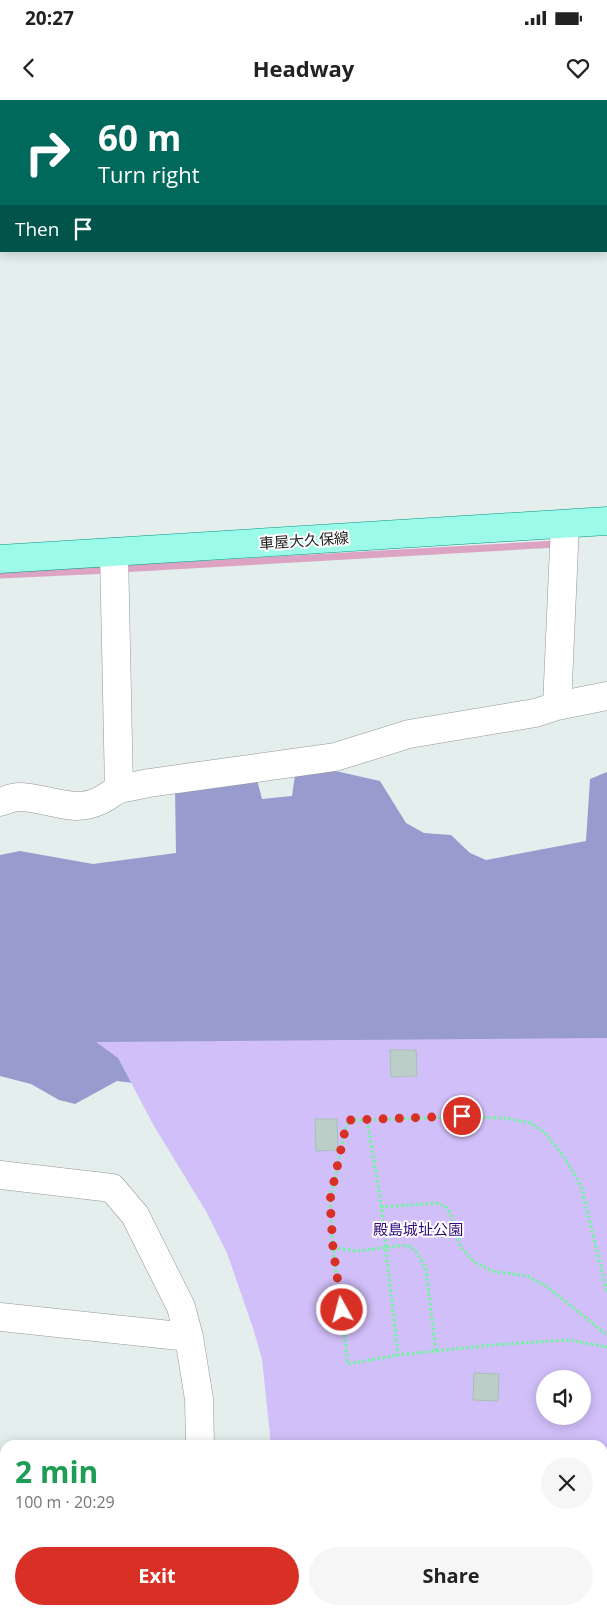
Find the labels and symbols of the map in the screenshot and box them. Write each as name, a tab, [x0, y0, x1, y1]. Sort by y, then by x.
street label: 車屋大久保線	[258, 527, 350, 553]
pin	[441, 1095, 483, 1137]
park label: 殿島城址公園	[373, 1219, 463, 1239]
position arrow	[315, 1283, 367, 1335]

